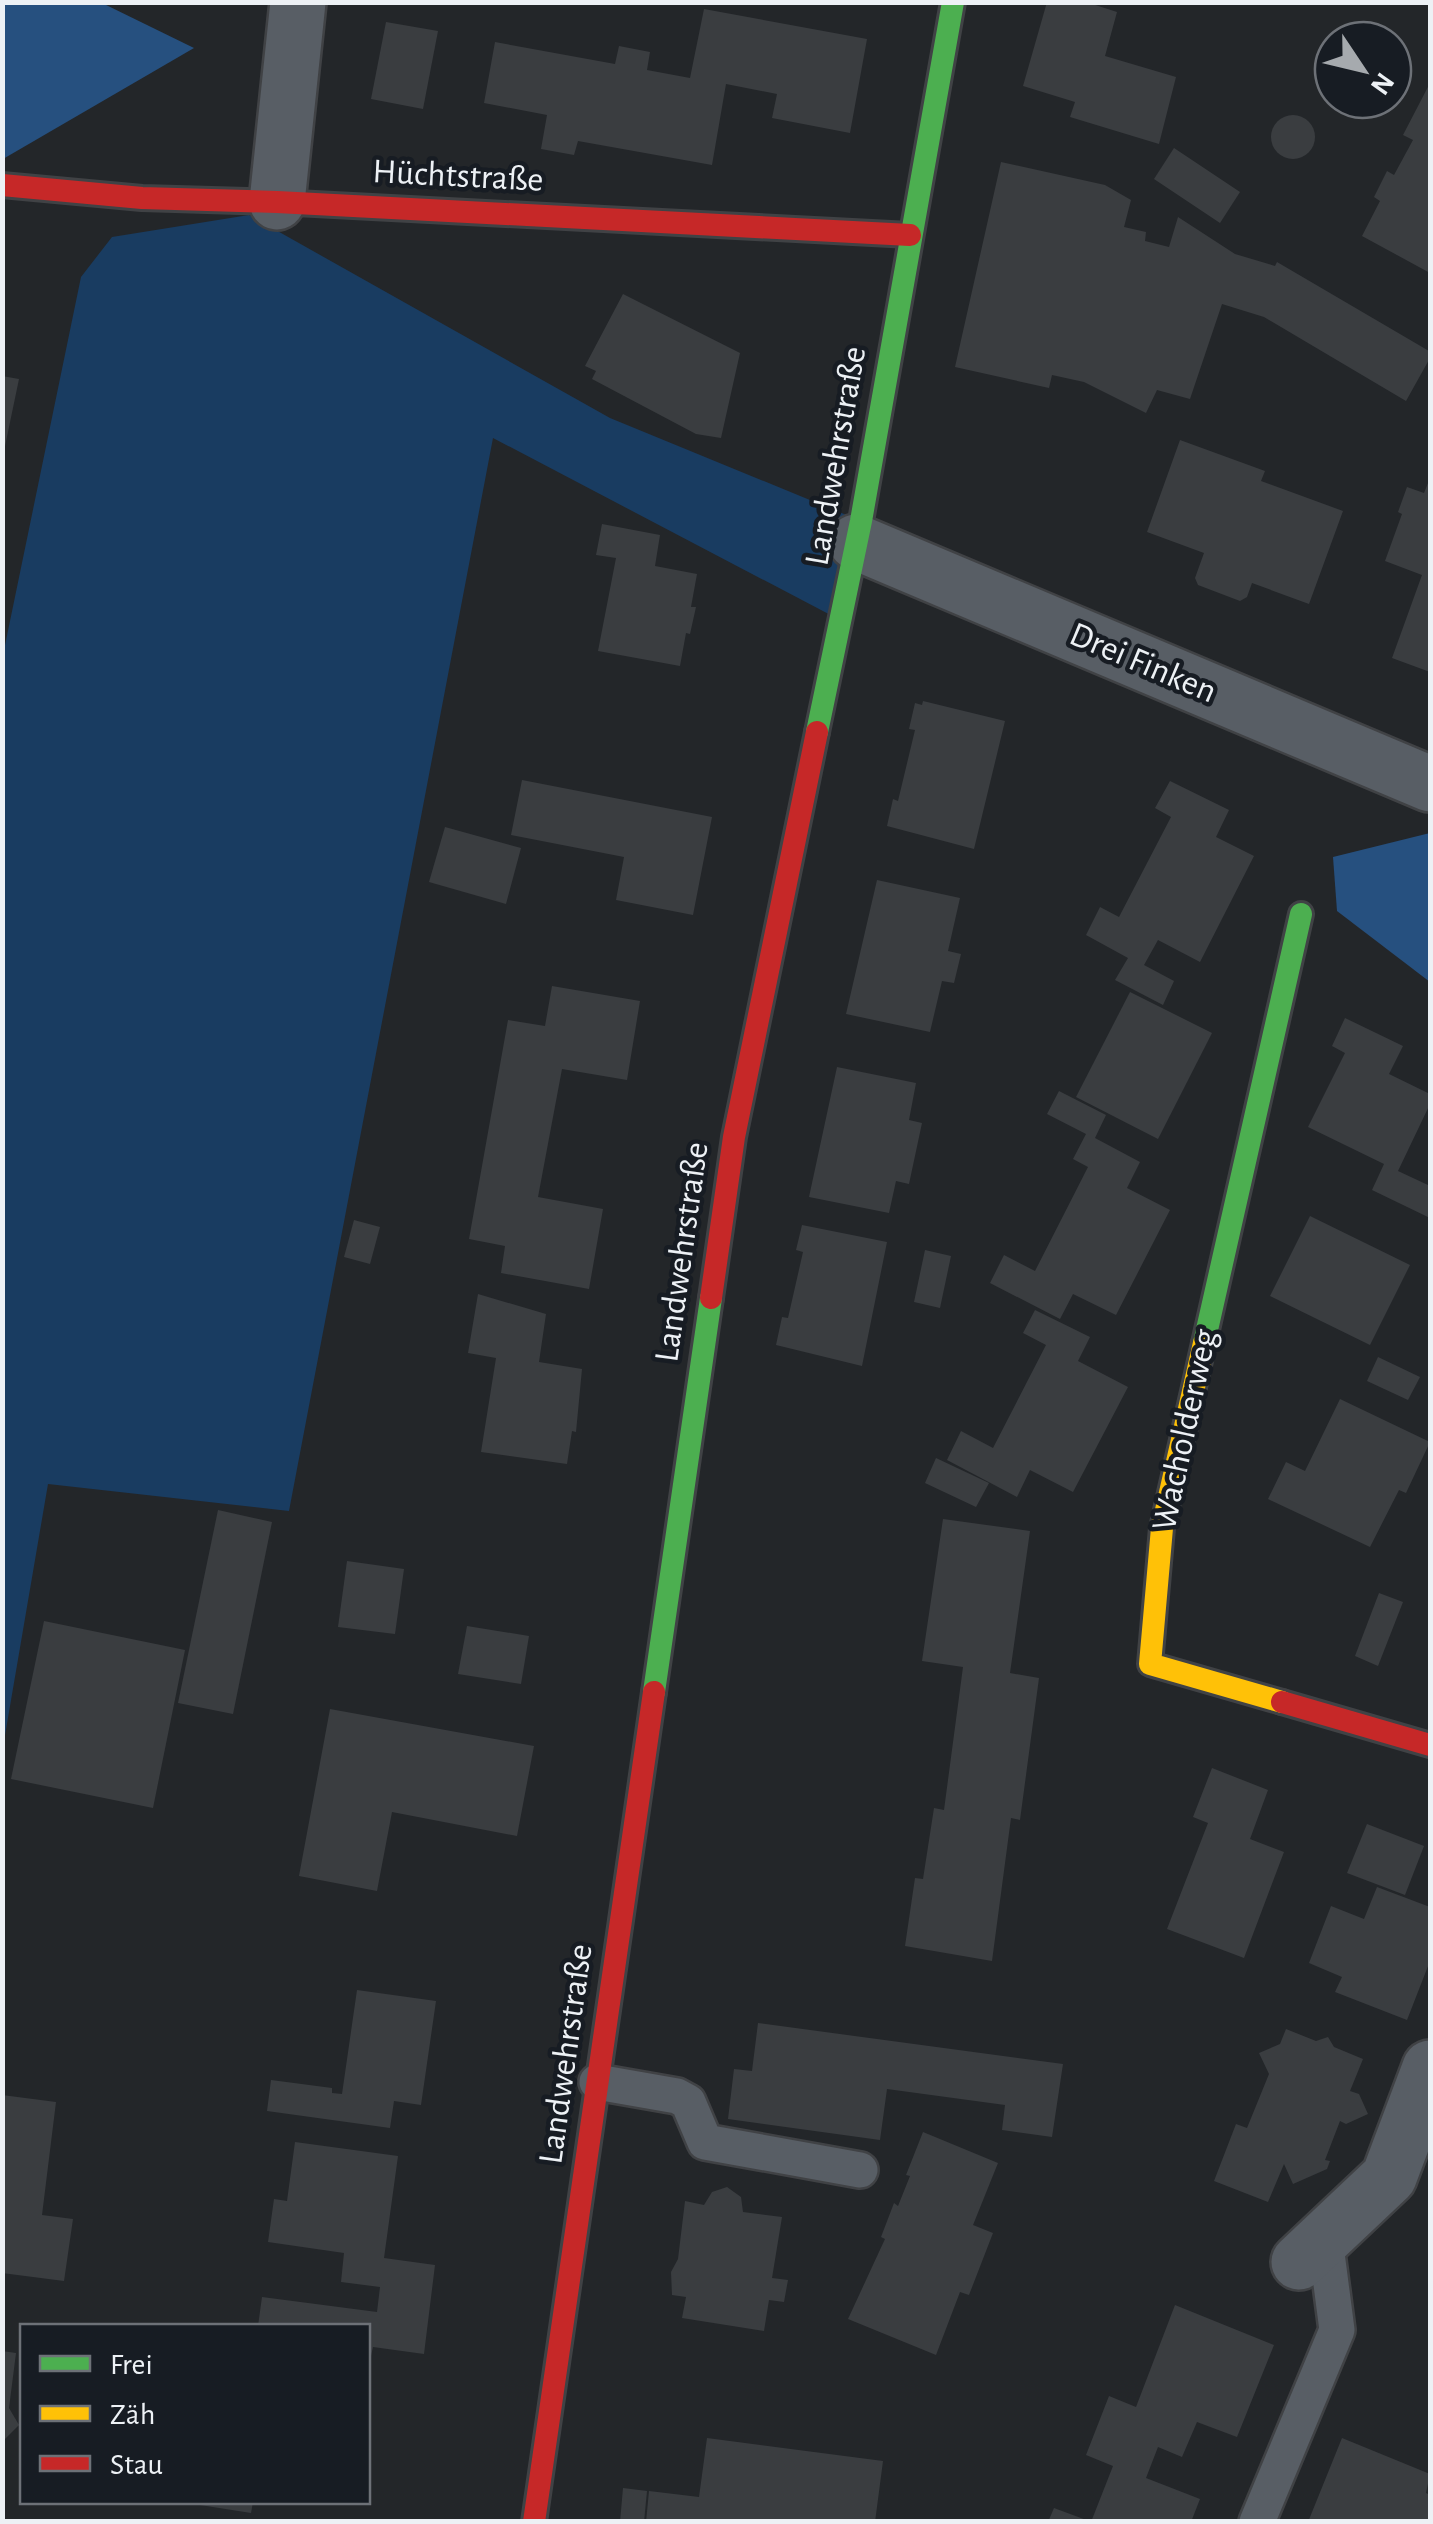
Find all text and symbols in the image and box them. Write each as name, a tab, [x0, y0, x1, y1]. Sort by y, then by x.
north arrow	[1313, 20, 1413, 120]
text: N	[1365, 67, 1399, 99]
street label: Hüchtstraße	[372, 154, 544, 198]
street label: Landwehrstraße	[800, 344, 872, 568]
street label: Drei Finken	[1065, 616, 1221, 710]
street label: Landwehrstraße	[649, 1140, 715, 1364]
street label: Wacholderweg	[1147, 1326, 1223, 1534]
street label: Landwehrstraße	[533, 1942, 599, 2166]
legend	[20, 2324, 370, 2504]
text: Frei	[110, 2350, 153, 2380]
text: Zäh	[110, 2400, 155, 2430]
text: Stau	[110, 2450, 163, 2480]

